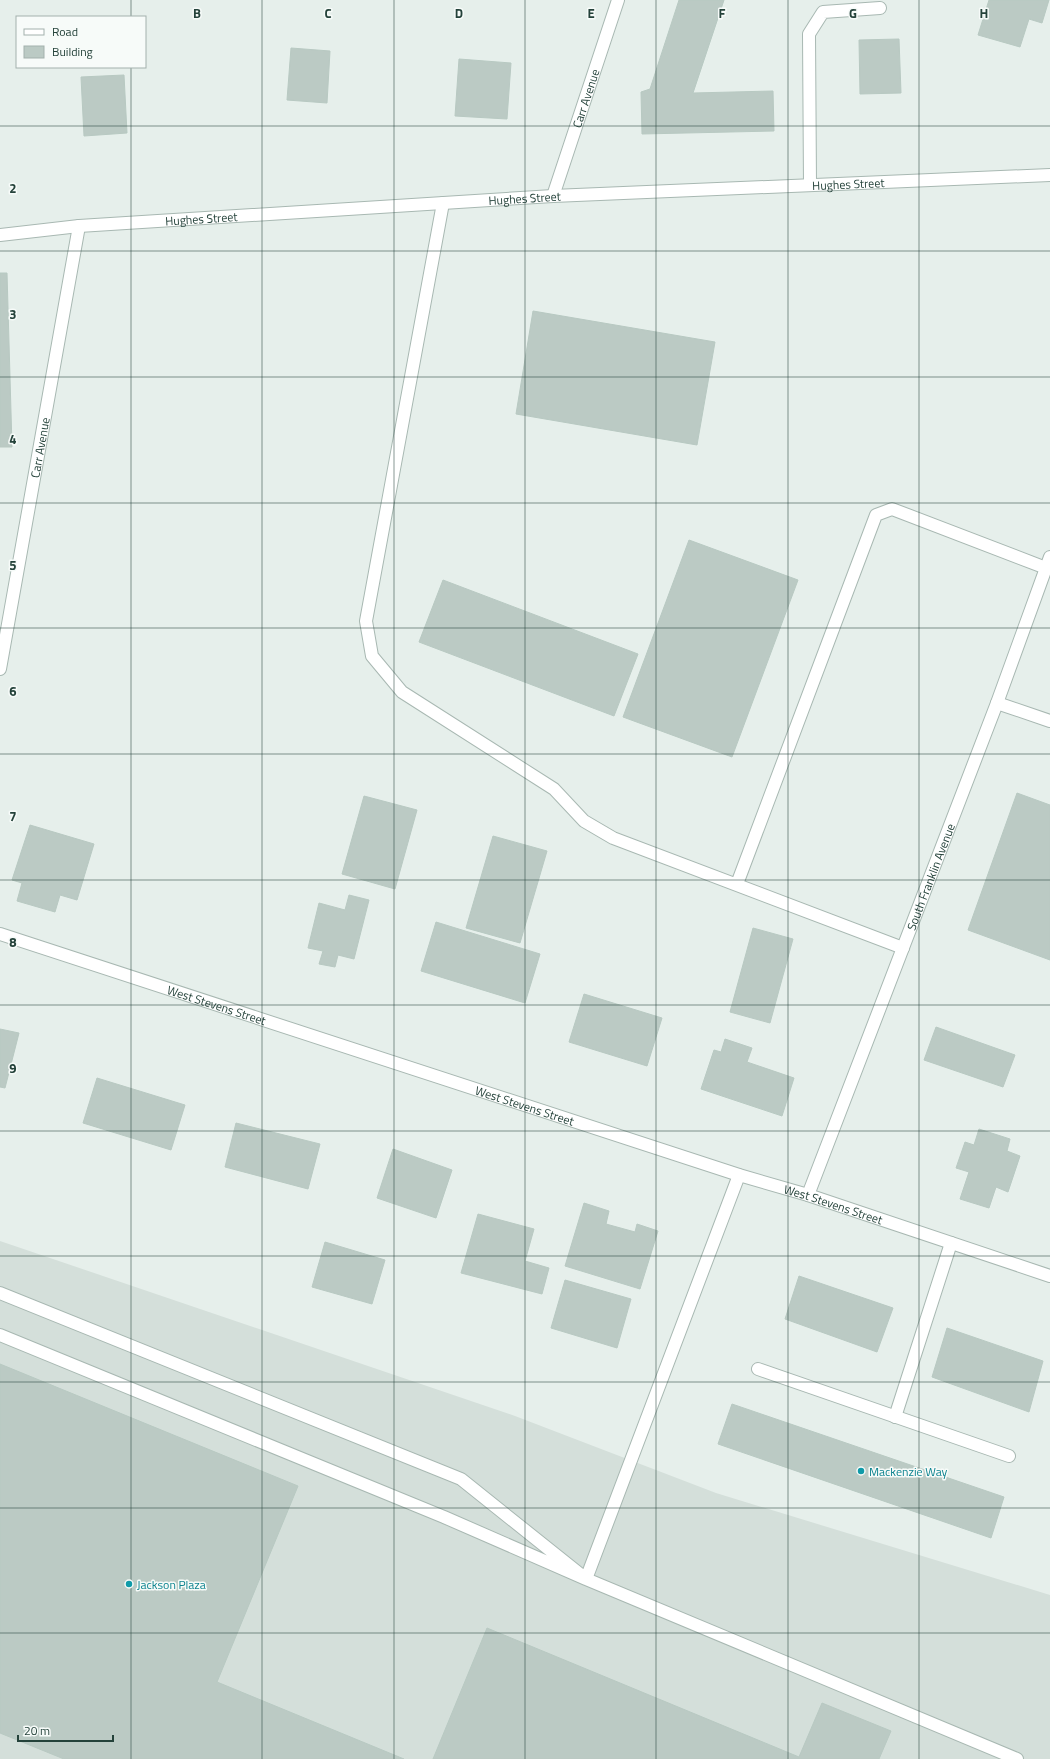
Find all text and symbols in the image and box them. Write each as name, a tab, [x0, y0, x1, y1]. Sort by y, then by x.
text: B	[193, 3, 201, 23]
text: C	[324, 3, 332, 23]
text: D	[455, 3, 463, 23]
text: E	[587, 3, 595, 23]
text: F	[719, 3, 726, 23]
text: G	[849, 3, 857, 23]
text: H	[980, 3, 988, 23]
legend	[16, 16, 146, 68]
text: Road	[52, 22, 78, 41]
text: Building	[52, 42, 93, 61]
street label: Carr Avenue	[567, 66, 604, 130]
street label: Hughes Street	[812, 172, 886, 195]
text: 2	[9, 178, 17, 198]
street label: Hughes Street	[488, 186, 562, 210]
street label: Hughes Street	[165, 206, 239, 230]
text: 3	[9, 304, 17, 324]
street label: Carr Avenue	[25, 416, 54, 479]
text: 4	[9, 429, 17, 449]
text: 5	[9, 555, 17, 575]
text: 6	[9, 681, 17, 701]
text: 7	[9, 806, 17, 826]
street label: South Franklin Avenue	[901, 821, 959, 933]
text: 8	[9, 932, 17, 952]
street label: West Stevens Street	[165, 980, 269, 1030]
text: 9	[9, 1058, 17, 1078]
street label: West Stevens Street	[473, 1080, 577, 1130]
street label: West Stevens Street	[782, 1179, 886, 1229]
place label: Mackenzie Way	[869, 1462, 948, 1481]
marker: Mackenzie Way	[856, 1466, 866, 1476]
place label: Jackson Plaza	[137, 1575, 206, 1594]
marker: Jackson Plaza	[124, 1579, 134, 1589]
scale bar	[18, 1717, 113, 1743]
text: 20 m	[24, 1721, 50, 1740]

